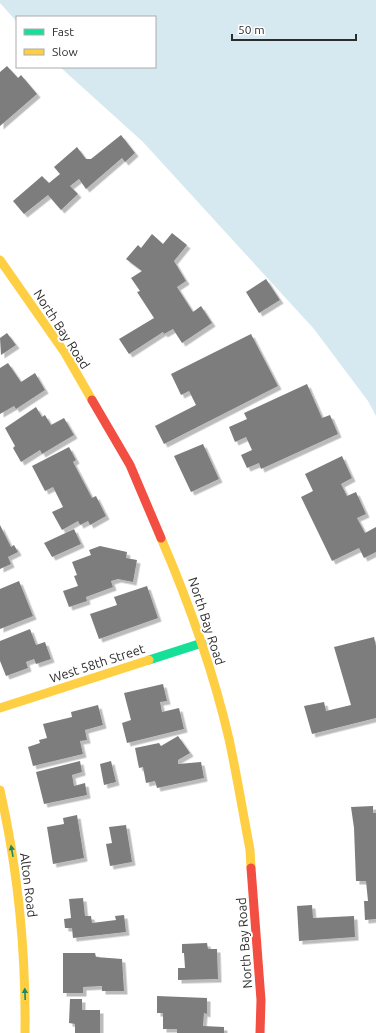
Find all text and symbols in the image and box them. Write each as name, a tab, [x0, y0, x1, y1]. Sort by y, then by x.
legend	[16, 16, 156, 68]
scale bar	[232, 16, 356, 42]
text: 50 m	[238, 23, 265, 36]
text: Fast	[52, 25, 74, 38]
text: Slow	[52, 45, 78, 58]
street label: North Bay Road	[31, 287, 93, 371]
street label: North Bay Road	[186, 575, 228, 667]
street label: West 58th Street	[48, 641, 146, 685]
one-way arrow	[9, 845, 15, 857]
street label: Alton Road	[18, 852, 40, 918]
street label: North Bay Road	[234, 897, 254, 989]
one-way arrow	[22, 987, 28, 1000]

